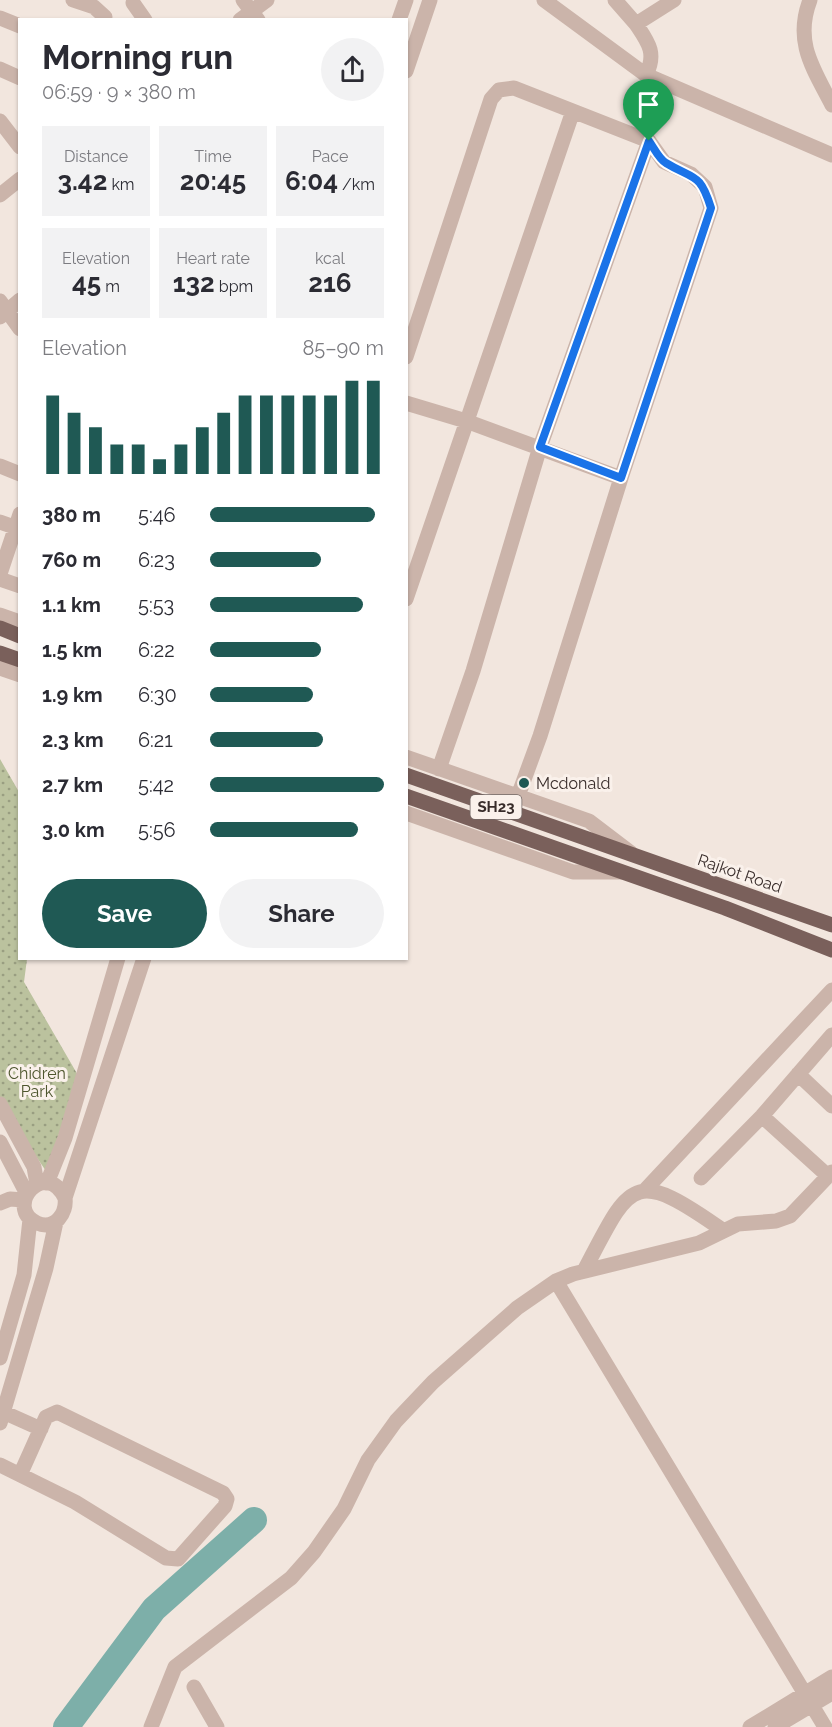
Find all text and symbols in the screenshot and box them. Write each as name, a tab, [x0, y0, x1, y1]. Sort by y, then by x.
text: Morning run	[42, 38, 233, 77]
button: share	[321, 38, 384, 101]
pin	[623, 79, 674, 141]
text: 06:59 · 9 × 380 m	[42, 80, 196, 104]
icon: arrive	[632, 88, 665, 121]
text: Distance	[64, 147, 128, 166]
text: Time	[194, 147, 232, 166]
text: Pace	[312, 147, 348, 166]
text: 3.42	[57, 166, 107, 196]
text: 20:45	[180, 166, 246, 196]
text: 6:04	[285, 166, 338, 196]
text: km	[107, 175, 135, 194]
text: /km	[338, 175, 375, 194]
text: Elevation	[62, 249, 130, 268]
text: Heart rate	[176, 249, 250, 268]
text: kcal	[315, 249, 345, 268]
text: 45	[72, 268, 101, 298]
text: 132	[173, 268, 215, 298]
text: 216	[308, 268, 352, 298]
text: m	[101, 277, 120, 296]
text: bpm	[215, 277, 253, 296]
text: Elevation	[42, 336, 127, 360]
text: 85–90 m	[302, 336, 384, 360]
text: 380 m	[42, 503, 101, 527]
text: 5:46	[138, 503, 176, 527]
text: 760 m	[42, 548, 101, 572]
text: 6:23	[138, 548, 175, 572]
text: 1.1 km	[42, 593, 101, 617]
text: 5:53	[138, 593, 174, 617]
text: 1.5 km	[42, 638, 102, 662]
text: 6:22	[138, 638, 175, 662]
text: 1.9 km	[42, 683, 103, 707]
text: 6:30	[138, 683, 177, 707]
text: 2.3 km	[42, 728, 104, 752]
text: 6:21	[138, 728, 173, 752]
text: 2.7 km	[42, 773, 103, 797]
text: 5:42	[138, 773, 174, 797]
place label: Mcdonald	[536, 774, 610, 793]
marker: Mcdonald	[517, 776, 531, 790]
road number: SH23	[470, 795, 522, 819]
text: 3.0 km	[42, 818, 105, 842]
text: 5:56	[138, 818, 176, 842]
street label: Rajkot Road	[695, 850, 785, 897]
button: Save	[42, 879, 207, 948]
button: Share	[219, 879, 384, 948]
park label: Chidren Park	[8, 1064, 66, 1101]

